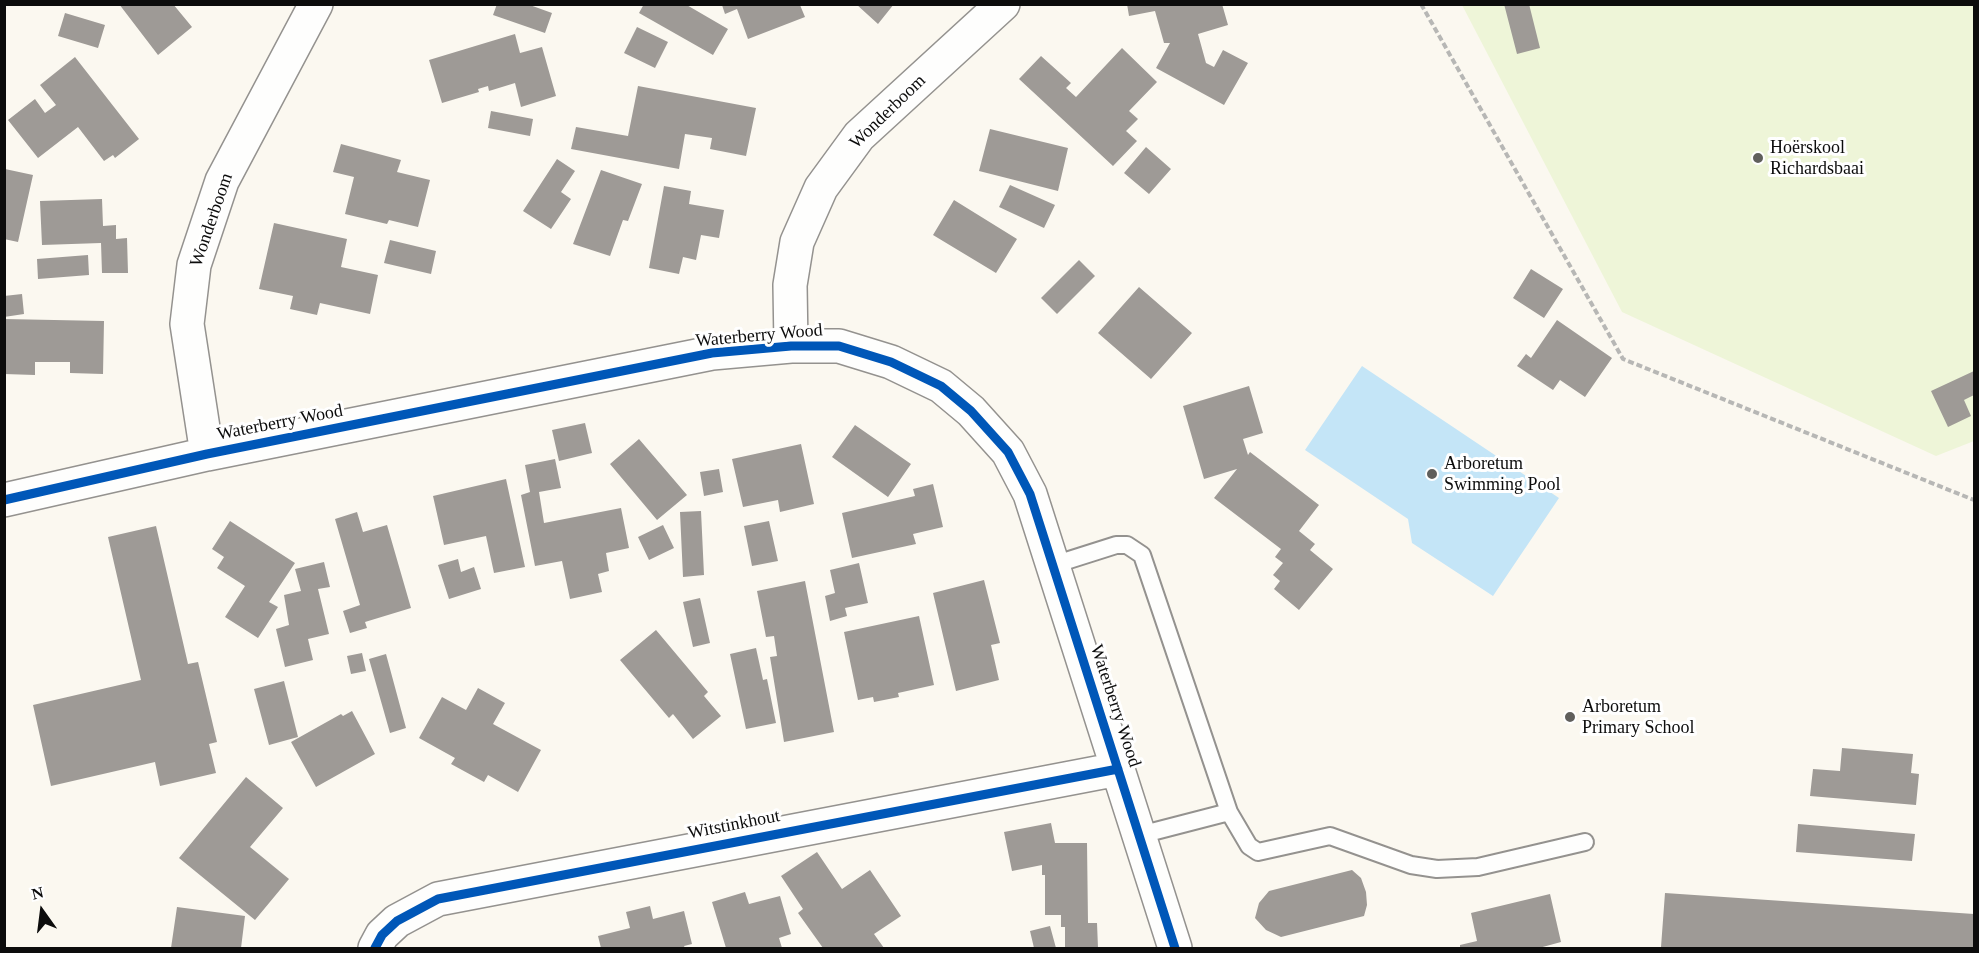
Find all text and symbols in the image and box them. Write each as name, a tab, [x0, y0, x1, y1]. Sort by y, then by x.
street label: Wonderboom	[845, 70, 931, 154]
place label: Hoërskool Richardsbaai	[1770, 137, 1864, 180]
marker: Hoërskool Richardsbaai	[1751, 151, 1765, 165]
street label: Wonderboom	[186, 170, 238, 270]
street label: Waterberry Wood	[695, 320, 823, 352]
street label: Waterberry Wood	[215, 400, 345, 446]
place label: Arboretum Swimming Pool	[1444, 453, 1561, 496]
marker: Arboretum Swimming Pool	[1425, 467, 1439, 481]
street label: Waterberry Wood	[1085, 642, 1145, 770]
place label: Arboretum Primary School	[1582, 696, 1694, 738]
marker: Arboretum Primary School	[1563, 710, 1577, 724]
street label: Witstinkhout	[686, 805, 782, 845]
north arrow	[12, 881, 72, 941]
text: N	[30, 883, 45, 903]

